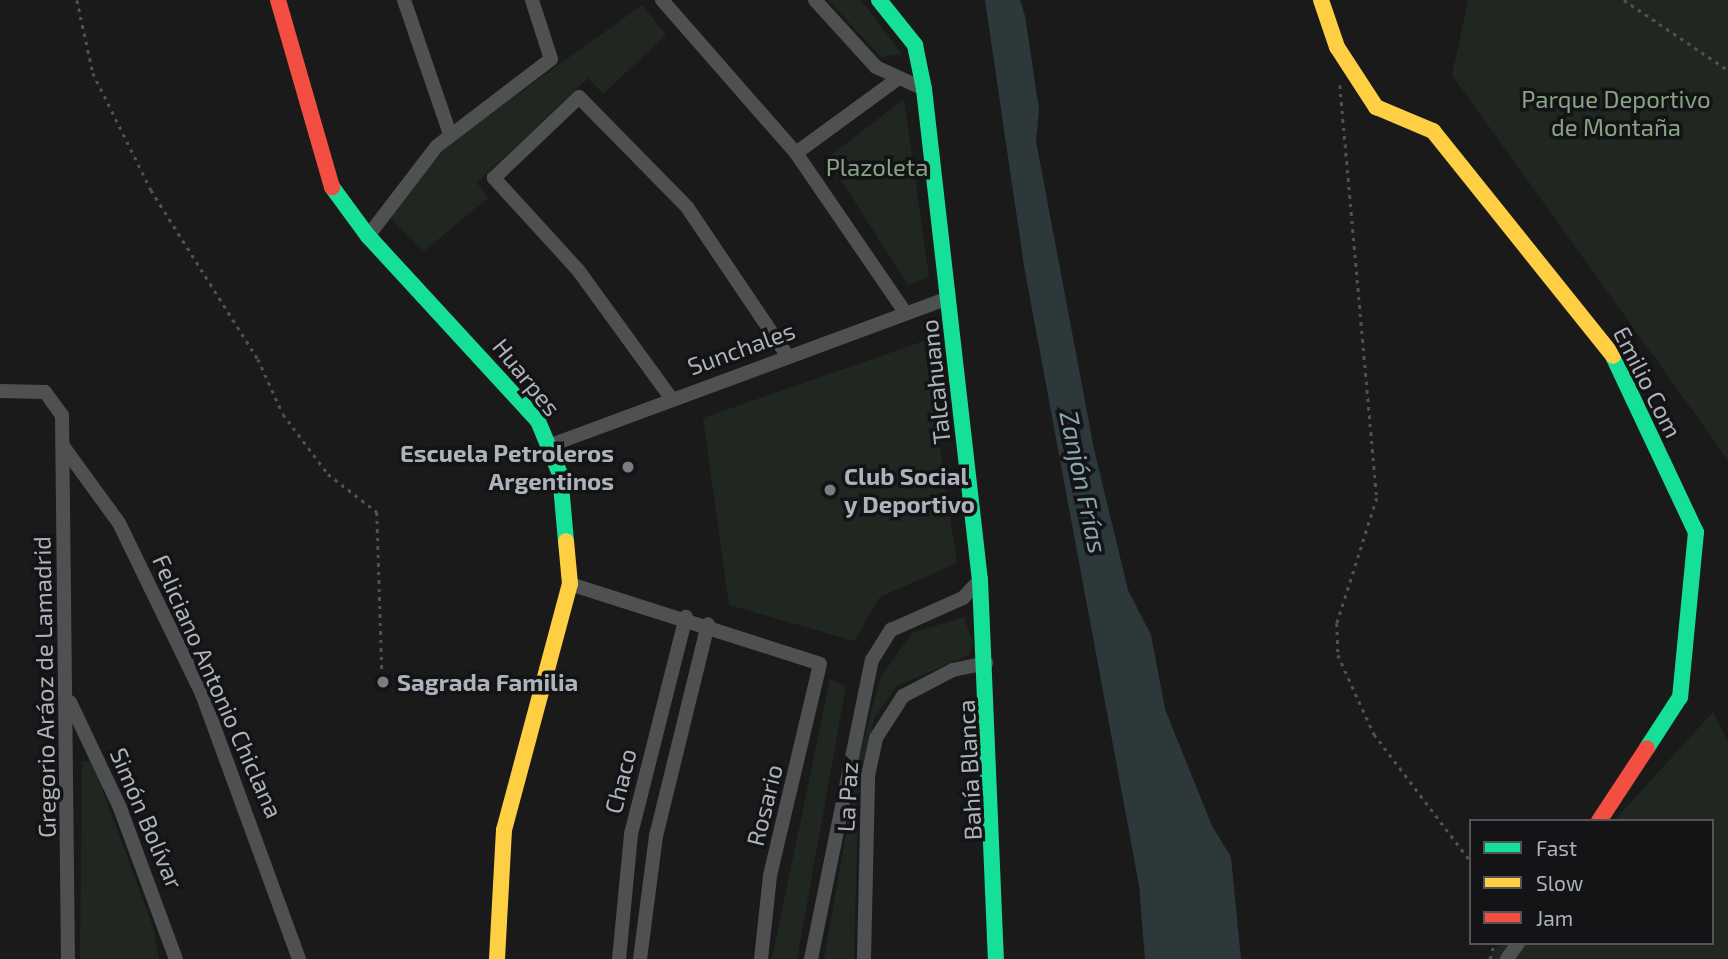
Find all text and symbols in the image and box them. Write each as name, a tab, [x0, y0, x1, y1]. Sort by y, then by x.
park label: Parque Deportivo de Montaña	[1521, 85, 1711, 141]
park label: Plazoleta	[826, 153, 928, 181]
street label: Sunchales	[683, 315, 799, 381]
street label: Talcahuano	[914, 318, 956, 446]
street label: Emilio Com	[1608, 322, 1688, 442]
street label: Huarpes	[487, 332, 567, 422]
water label: Zanjón Frías	[1054, 408, 1114, 556]
place label: Escuela Petroleros Argentinos	[400, 439, 614, 495]
marker: Escuela Petroleros Argentinos	[620, 459, 636, 475]
place label: Club Social y Deportivo	[844, 462, 975, 518]
marker: Club Social y Deportivo	[822, 482, 838, 498]
street label: Gregorio Aráoz de Lamadrid	[27, 536, 61, 838]
street label: Feliciano Antonio Chiclana	[147, 550, 289, 822]
place label: Sagrada Familia	[397, 668, 578, 696]
marker: Sagrada Familia	[375, 674, 391, 690]
street label: Bahía Blanca	[951, 699, 987, 841]
street label: Simón Bolívar	[104, 743, 190, 893]
street label: Chaco	[598, 746, 642, 816]
street label: Rosario	[740, 761, 788, 849]
street label: La Paz	[831, 761, 863, 833]
legend	[1469, 819, 1714, 945]
text: Fast	[1536, 835, 1577, 860]
text: Slow	[1536, 870, 1583, 895]
text: Jam	[1536, 905, 1573, 930]

